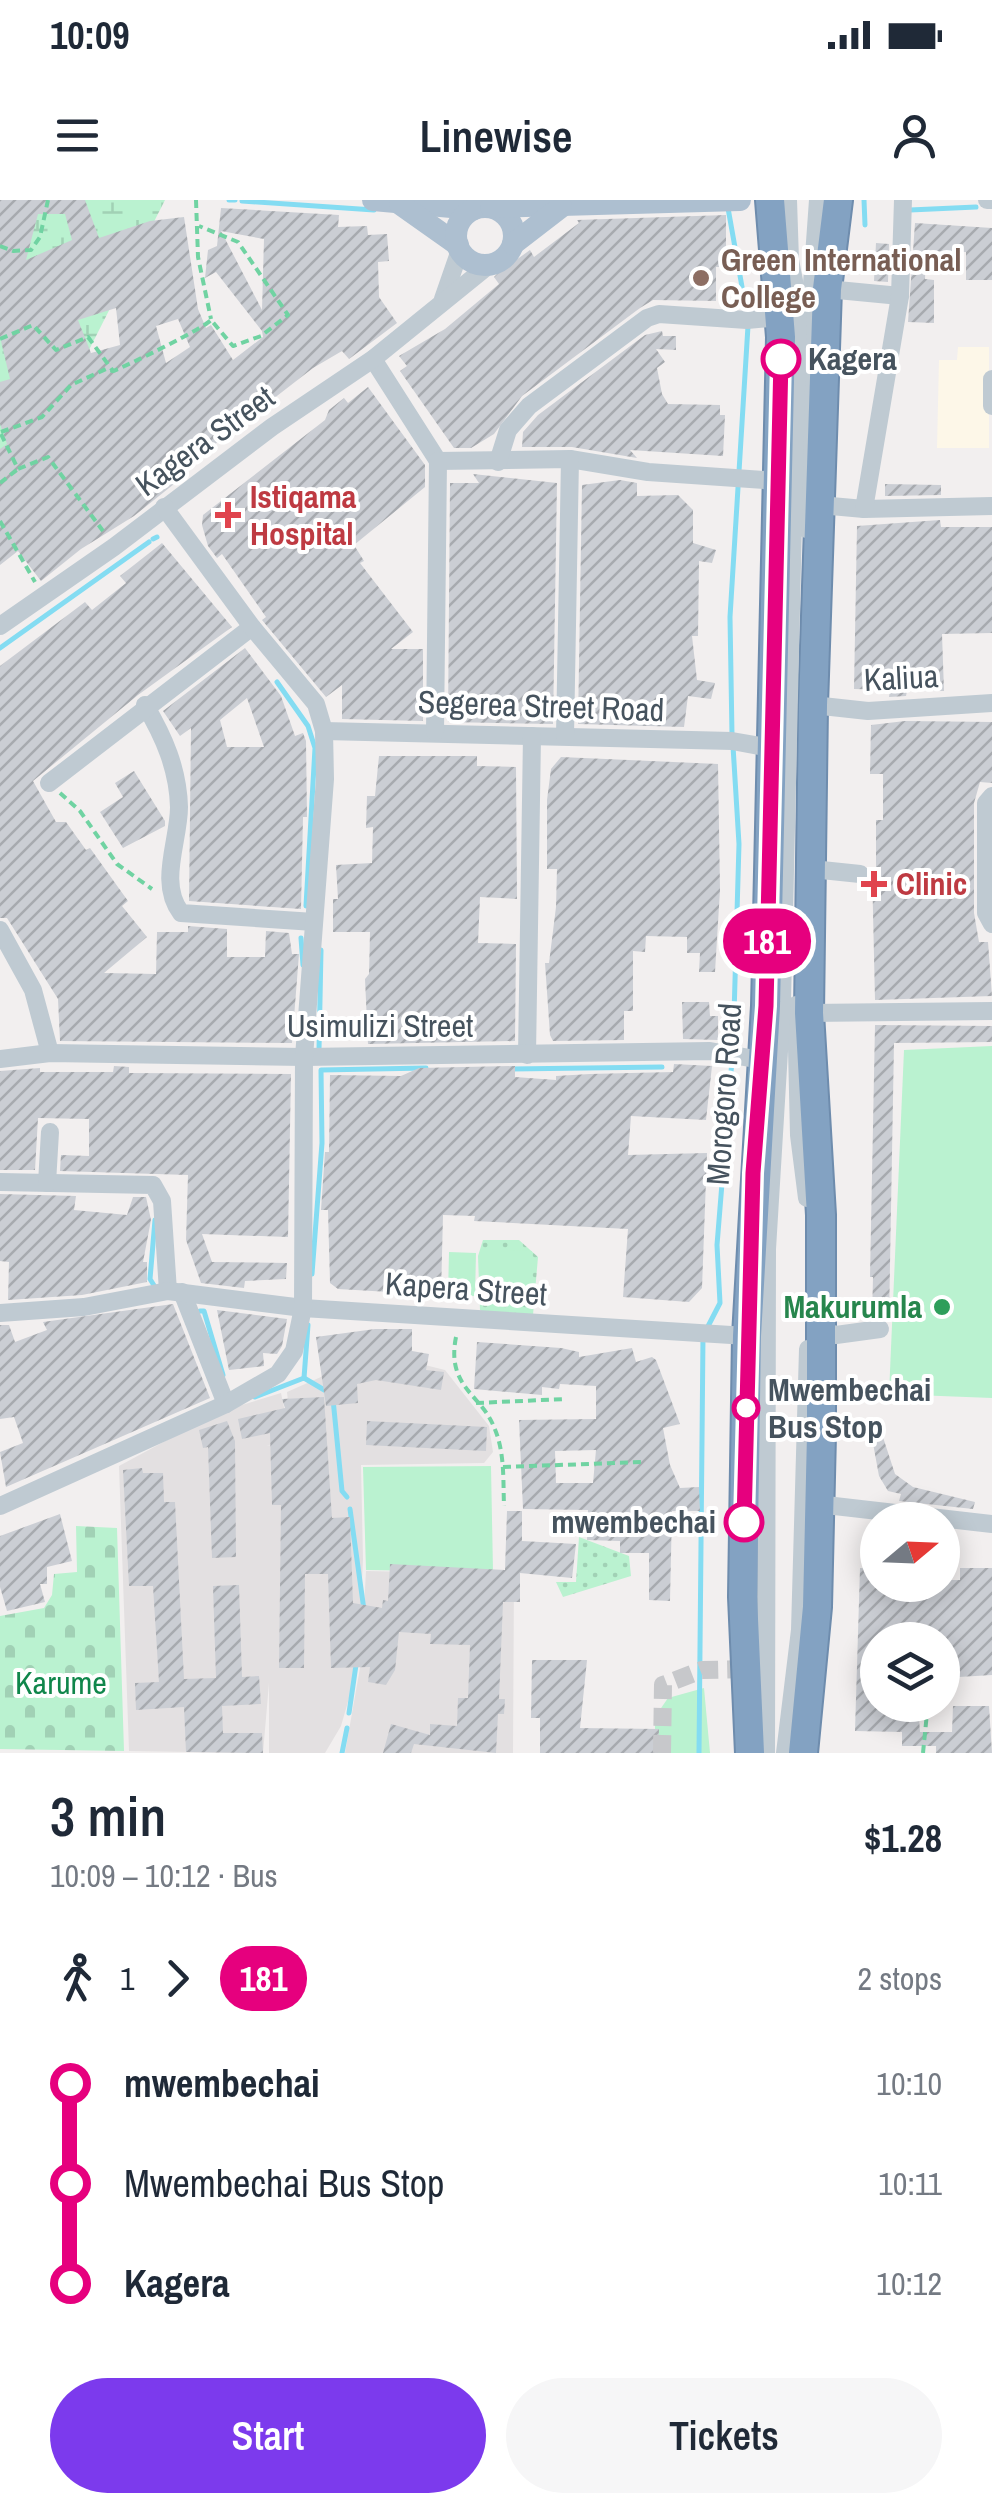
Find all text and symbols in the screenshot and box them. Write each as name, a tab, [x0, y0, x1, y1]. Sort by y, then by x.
text: 10:09	[50, 10, 130, 61]
text: Linewise	[419, 105, 573, 166]
icon: menu	[50, 108, 105, 163]
icon: person	[887, 108, 942, 163]
place label: Green International College	[721, 238, 962, 318]
marker: Green International College	[690, 267, 712, 289]
place label: Kagera	[808, 337, 897, 380]
marker: Kagera	[762, 340, 800, 378]
street label: Kagera Street	[127, 376, 283, 506]
place label: Istiqama Hospital	[250, 475, 357, 555]
marker: Istiqama Hospital	[215, 502, 241, 528]
street label: Kaliua	[863, 654, 940, 701]
street label: Segerea Street Road	[417, 680, 665, 731]
place label: Clinic	[896, 862, 967, 905]
marker: Clinic	[861, 871, 887, 897]
line badge: 181	[710, 908, 824, 974]
text: 181	[743, 918, 791, 965]
street label: Morogoro Road	[696, 1002, 751, 1186]
street label: Usimulizi Street	[287, 1004, 473, 1047]
street label: Kapera Street	[384, 1261, 548, 1316]
place label: Makurumla	[783, 1285, 922, 1328]
marker: Makurumla	[931, 1296, 953, 1318]
place label: Mwembechai Bus Stop	[768, 1368, 931, 1448]
marker: Mwembechai Bus Stop	[733, 1395, 759, 1421]
place label: mwembechai	[551, 1500, 716, 1543]
north arrow	[860, 1502, 960, 1602]
map controls	[860, 1502, 960, 1722]
marker: mwembechai	[725, 1503, 763, 1541]
button: layers	[860, 1622, 960, 1722]
park label: Karume	[15, 1661, 107, 1704]
text: 3 min	[50, 1779, 166, 1853]
text: $1.28	[864, 1813, 942, 1864]
text: 10:09 – 10:12 · Bus	[50, 1854, 278, 1897]
icon: walk	[50, 1951, 105, 2006]
icon: forward	[150, 1951, 205, 2006]
text: 181	[240, 1955, 287, 2002]
text: 1	[120, 1957, 135, 2000]
text: 2 stops	[857, 1957, 942, 2000]
text: mwembechai	[124, 2058, 320, 2109]
text: 10:10	[876, 2062, 942, 2105]
text: Mwembechai Bus Stop	[124, 2158, 444, 2209]
text: 10:11	[878, 2162, 942, 2205]
text: Kagera	[124, 2258, 230, 2309]
text: 10:12	[876, 2262, 942, 2305]
button: Start	[50, 2378, 486, 2493]
button: Tickets	[506, 2378, 942, 2493]

